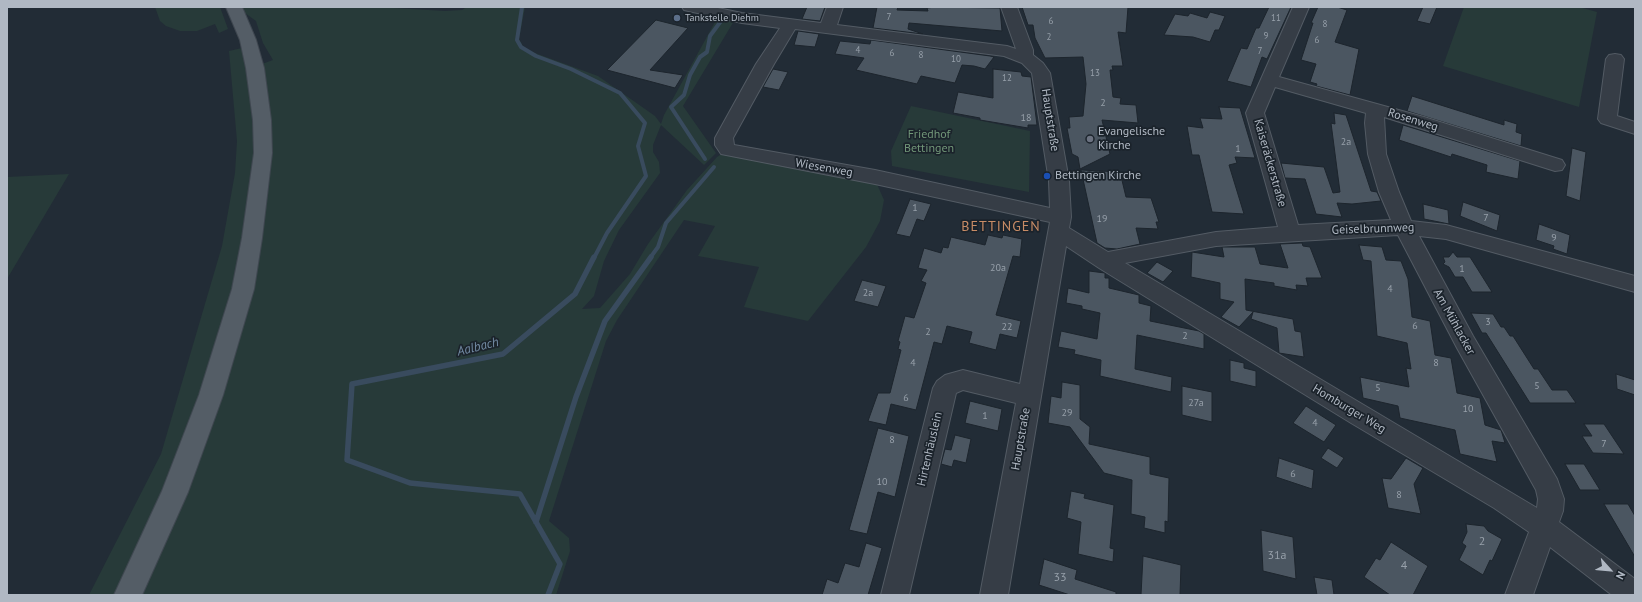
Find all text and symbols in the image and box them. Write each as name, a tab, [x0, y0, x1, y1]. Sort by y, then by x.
place label: Tankstelle Diehm	[685, 12, 759, 24]
house number: 7	[887, 12, 891, 22]
marker: Tankstelle Diehm	[672, 13, 682, 23]
house number: 11	[1271, 13, 1281, 23]
house number: 6	[1049, 16, 1053, 26]
house number: 8	[1323, 19, 1327, 29]
house number: 9	[1264, 31, 1268, 41]
house number: 2	[1047, 32, 1051, 42]
house number: 6	[1315, 35, 1319, 45]
house number: 4	[856, 45, 860, 55]
house number: 7	[1258, 46, 1262, 56]
house number: 6	[890, 48, 894, 58]
house number: 8	[919, 50, 923, 60]
house number: 10	[951, 54, 961, 64]
house number: 13	[1090, 68, 1100, 78]
house number: 12	[1002, 73, 1012, 83]
street label: Hauptstraße	[1038, 88, 1062, 152]
house number: 2	[1100, 97, 1106, 109]
street label: Rosenweg	[1386, 106, 1440, 134]
house number: 18	[1021, 112, 1031, 124]
street label: Kaiseräckerstraße	[1251, 117, 1289, 209]
place label: Evangelische Kirche	[1098, 125, 1165, 153]
park label: Friedhof Bettingen	[904, 128, 954, 156]
marker: Evangelische Kirche	[1085, 134, 1095, 144]
house number: 2a	[1341, 136, 1351, 148]
house number: 1	[1235, 143, 1241, 155]
street label: Wiesenweg	[794, 156, 854, 180]
place label: Bettingen Kirche	[1055, 169, 1141, 183]
marker: Bettingen Kirche	[1042, 171, 1052, 181]
house number: 1	[912, 202, 918, 214]
house number: 7	[1483, 212, 1489, 224]
house number: 19	[1097, 213, 1107, 225]
district label: BETTINGEN	[961, 219, 1041, 235]
street label: Geiselbrunnweg	[1331, 220, 1415, 238]
house number: 9	[1551, 232, 1557, 244]
house number: 20a	[990, 262, 1006, 274]
house number: 1	[1459, 263, 1465, 275]
house number: 4	[1387, 283, 1393, 295]
house number: 2a	[863, 287, 873, 299]
street label: Am Mühlacker	[1430, 287, 1478, 357]
house number: 3	[1485, 316, 1491, 328]
house number: 6	[1412, 320, 1418, 332]
house number: 22	[1002, 321, 1012, 333]
house number: 2	[925, 326, 931, 338]
house number: 2	[1182, 330, 1188, 342]
water label: Aalbach	[455, 334, 501, 360]
house number: 4	[910, 357, 916, 369]
house number: 8	[1433, 357, 1439, 369]
house number: 5	[1534, 380, 1540, 392]
street label: Homburger Weg	[1310, 381, 1388, 437]
house number: 5	[1375, 382, 1381, 394]
house number: 6	[903, 392, 909, 404]
house number: 27a	[1188, 397, 1204, 409]
house number: 10	[1463, 403, 1473, 415]
street label: Hauptstraße	[1008, 407, 1034, 471]
house number: 29	[1062, 407, 1072, 419]
street label: Hirtenhäuslein	[914, 410, 946, 488]
house number: 1	[982, 410, 988, 422]
house number: 4	[1312, 417, 1318, 429]
house number: 8	[889, 434, 895, 446]
house number: 7	[1601, 438, 1607, 450]
house number: 6	[1290, 468, 1296, 480]
house number: 10	[877, 476, 887, 488]
house number: 8	[1396, 489, 1402, 501]
house number: 2	[1479, 535, 1485, 549]
house number: 31a	[1267, 549, 1287, 563]
north arrow	[1590, 550, 1630, 590]
house number: 4	[1401, 559, 1407, 573]
text: N	[1613, 569, 1629, 582]
house number: 33	[1053, 571, 1067, 585]

